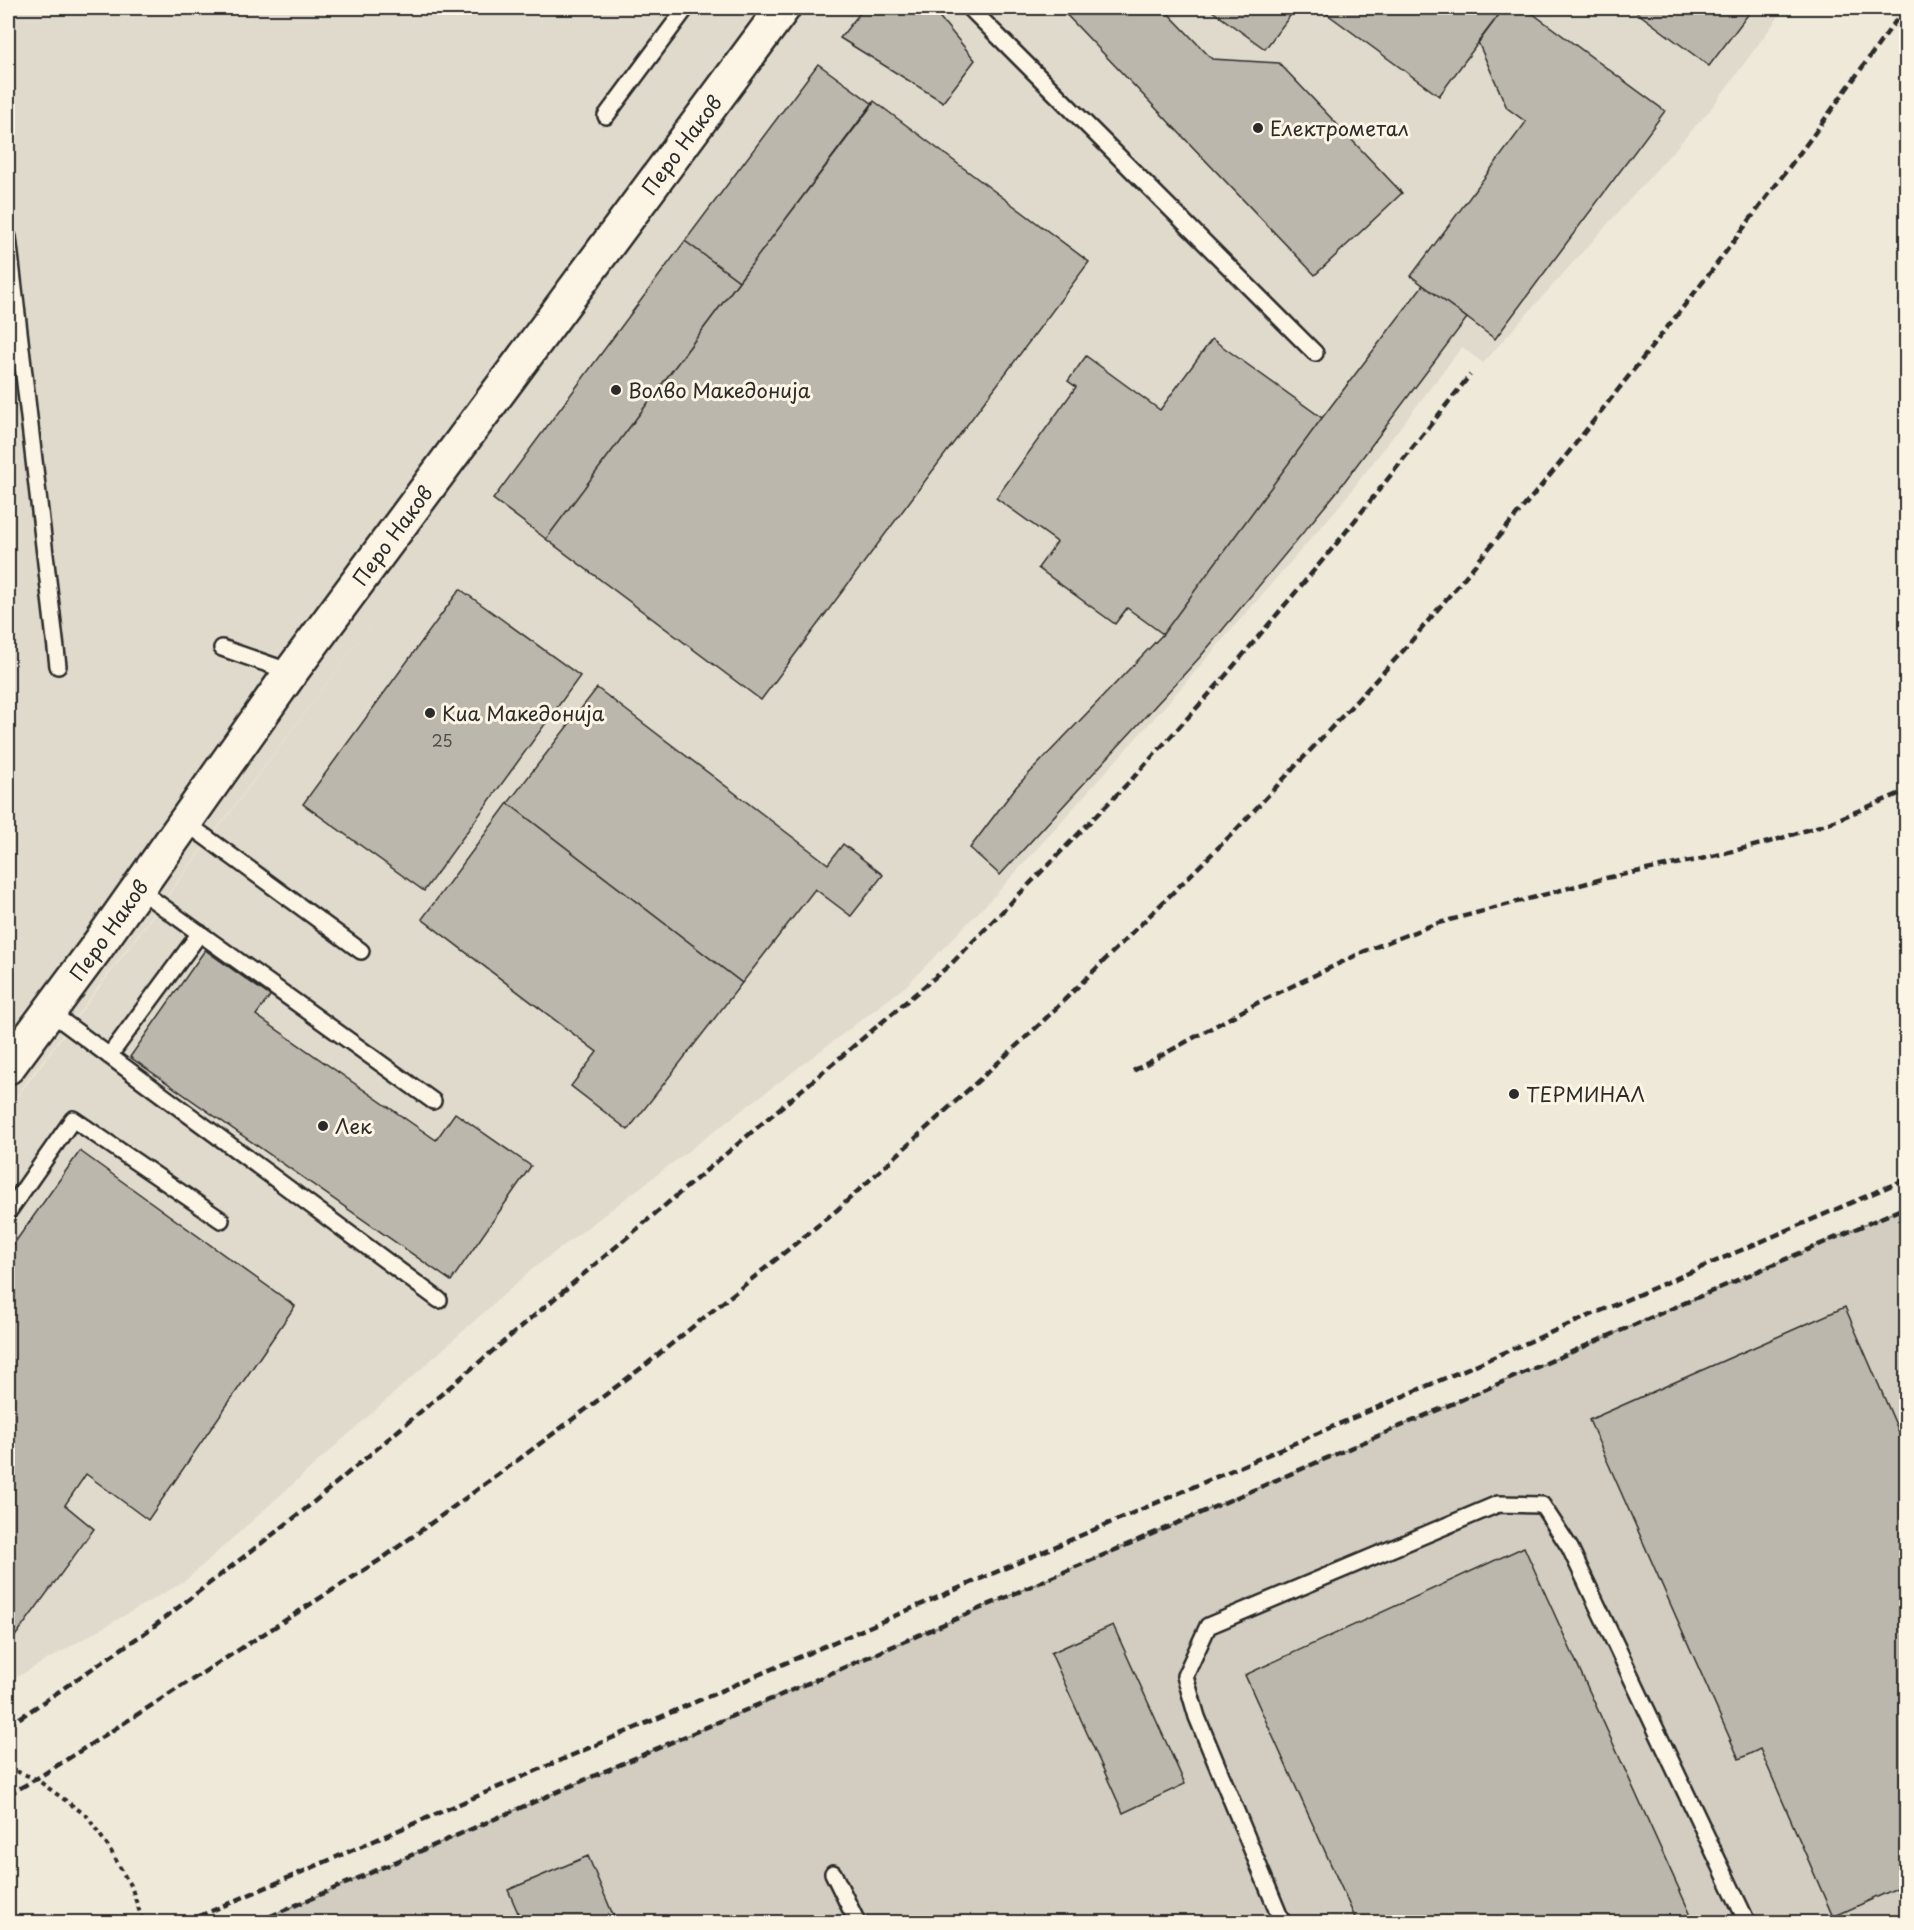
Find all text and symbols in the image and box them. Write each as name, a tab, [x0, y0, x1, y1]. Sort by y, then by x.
street label: Перо Наков	[634, 89, 729, 201]
place label: Електрометал	[1270, 113, 1409, 143]
marker: Електрометал	[1251, 121, 1265, 135]
place label: Волво Македонија	[628, 375, 811, 405]
marker: Волво Македонија	[609, 383, 623, 397]
street label: Перо Наков	[345, 479, 439, 592]
place label: Киа Македонија	[442, 698, 605, 728]
marker: Киа Македонија	[423, 706, 437, 720]
house number: 25	[431, 728, 453, 752]
street label: Перо Наков	[62, 873, 155, 987]
place label: ТЕРМИНАЛ	[1526, 1079, 1645, 1109]
marker: ТЕРМИНАЛ	[1507, 1087, 1521, 1101]
place label: Лек	[335, 1111, 372, 1141]
marker: Лек	[316, 1119, 330, 1133]

